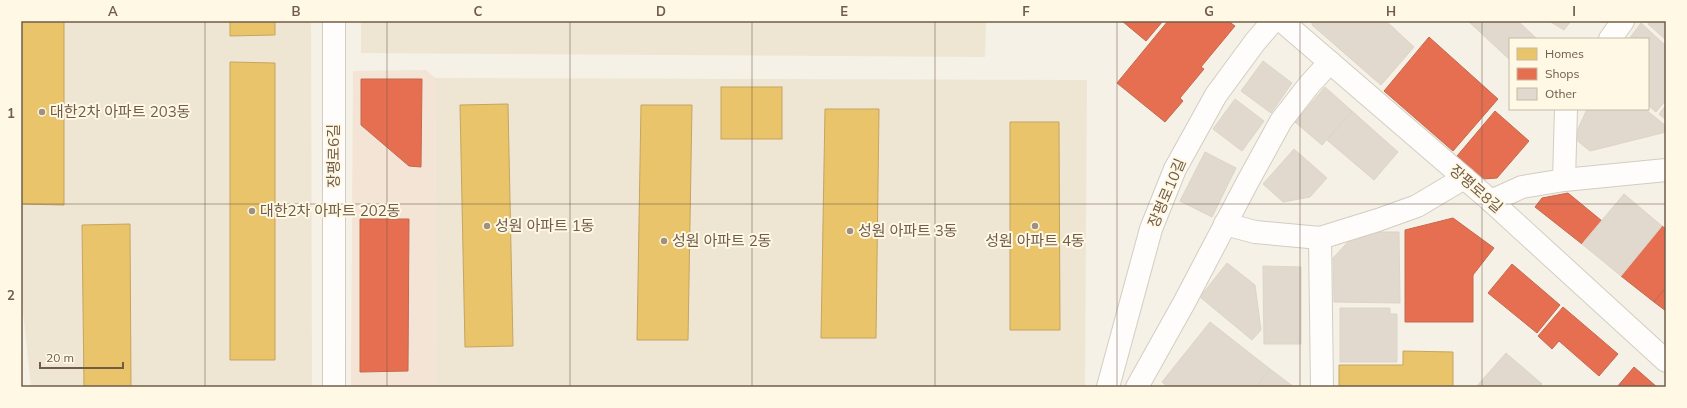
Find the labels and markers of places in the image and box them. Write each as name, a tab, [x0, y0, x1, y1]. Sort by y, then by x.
place label: 대한2차 아파트 203동	[50, 102, 190, 121]
marker: 대한2차 아파트 203동	[37, 107, 47, 117]
place label: 대한2차 아파트 202동	[260, 201, 400, 220]
marker: 대한2차 아파트 202동	[247, 206, 257, 216]
place label: 성원 아파트 1동	[495, 216, 595, 235]
marker: 성원 아파트 1동	[482, 221, 492, 231]
place label: 성원 아파트 3동	[858, 221, 958, 240]
marker: 성원 아파트 4동	[1030, 221, 1040, 231]
marker: 성원 아파트 3동	[845, 226, 855, 236]
place label: 성원 아파트 2동	[672, 231, 772, 250]
place label: 성원 아파트 4동	[985, 231, 1085, 250]
marker: 성원 아파트 2동	[659, 236, 669, 246]

